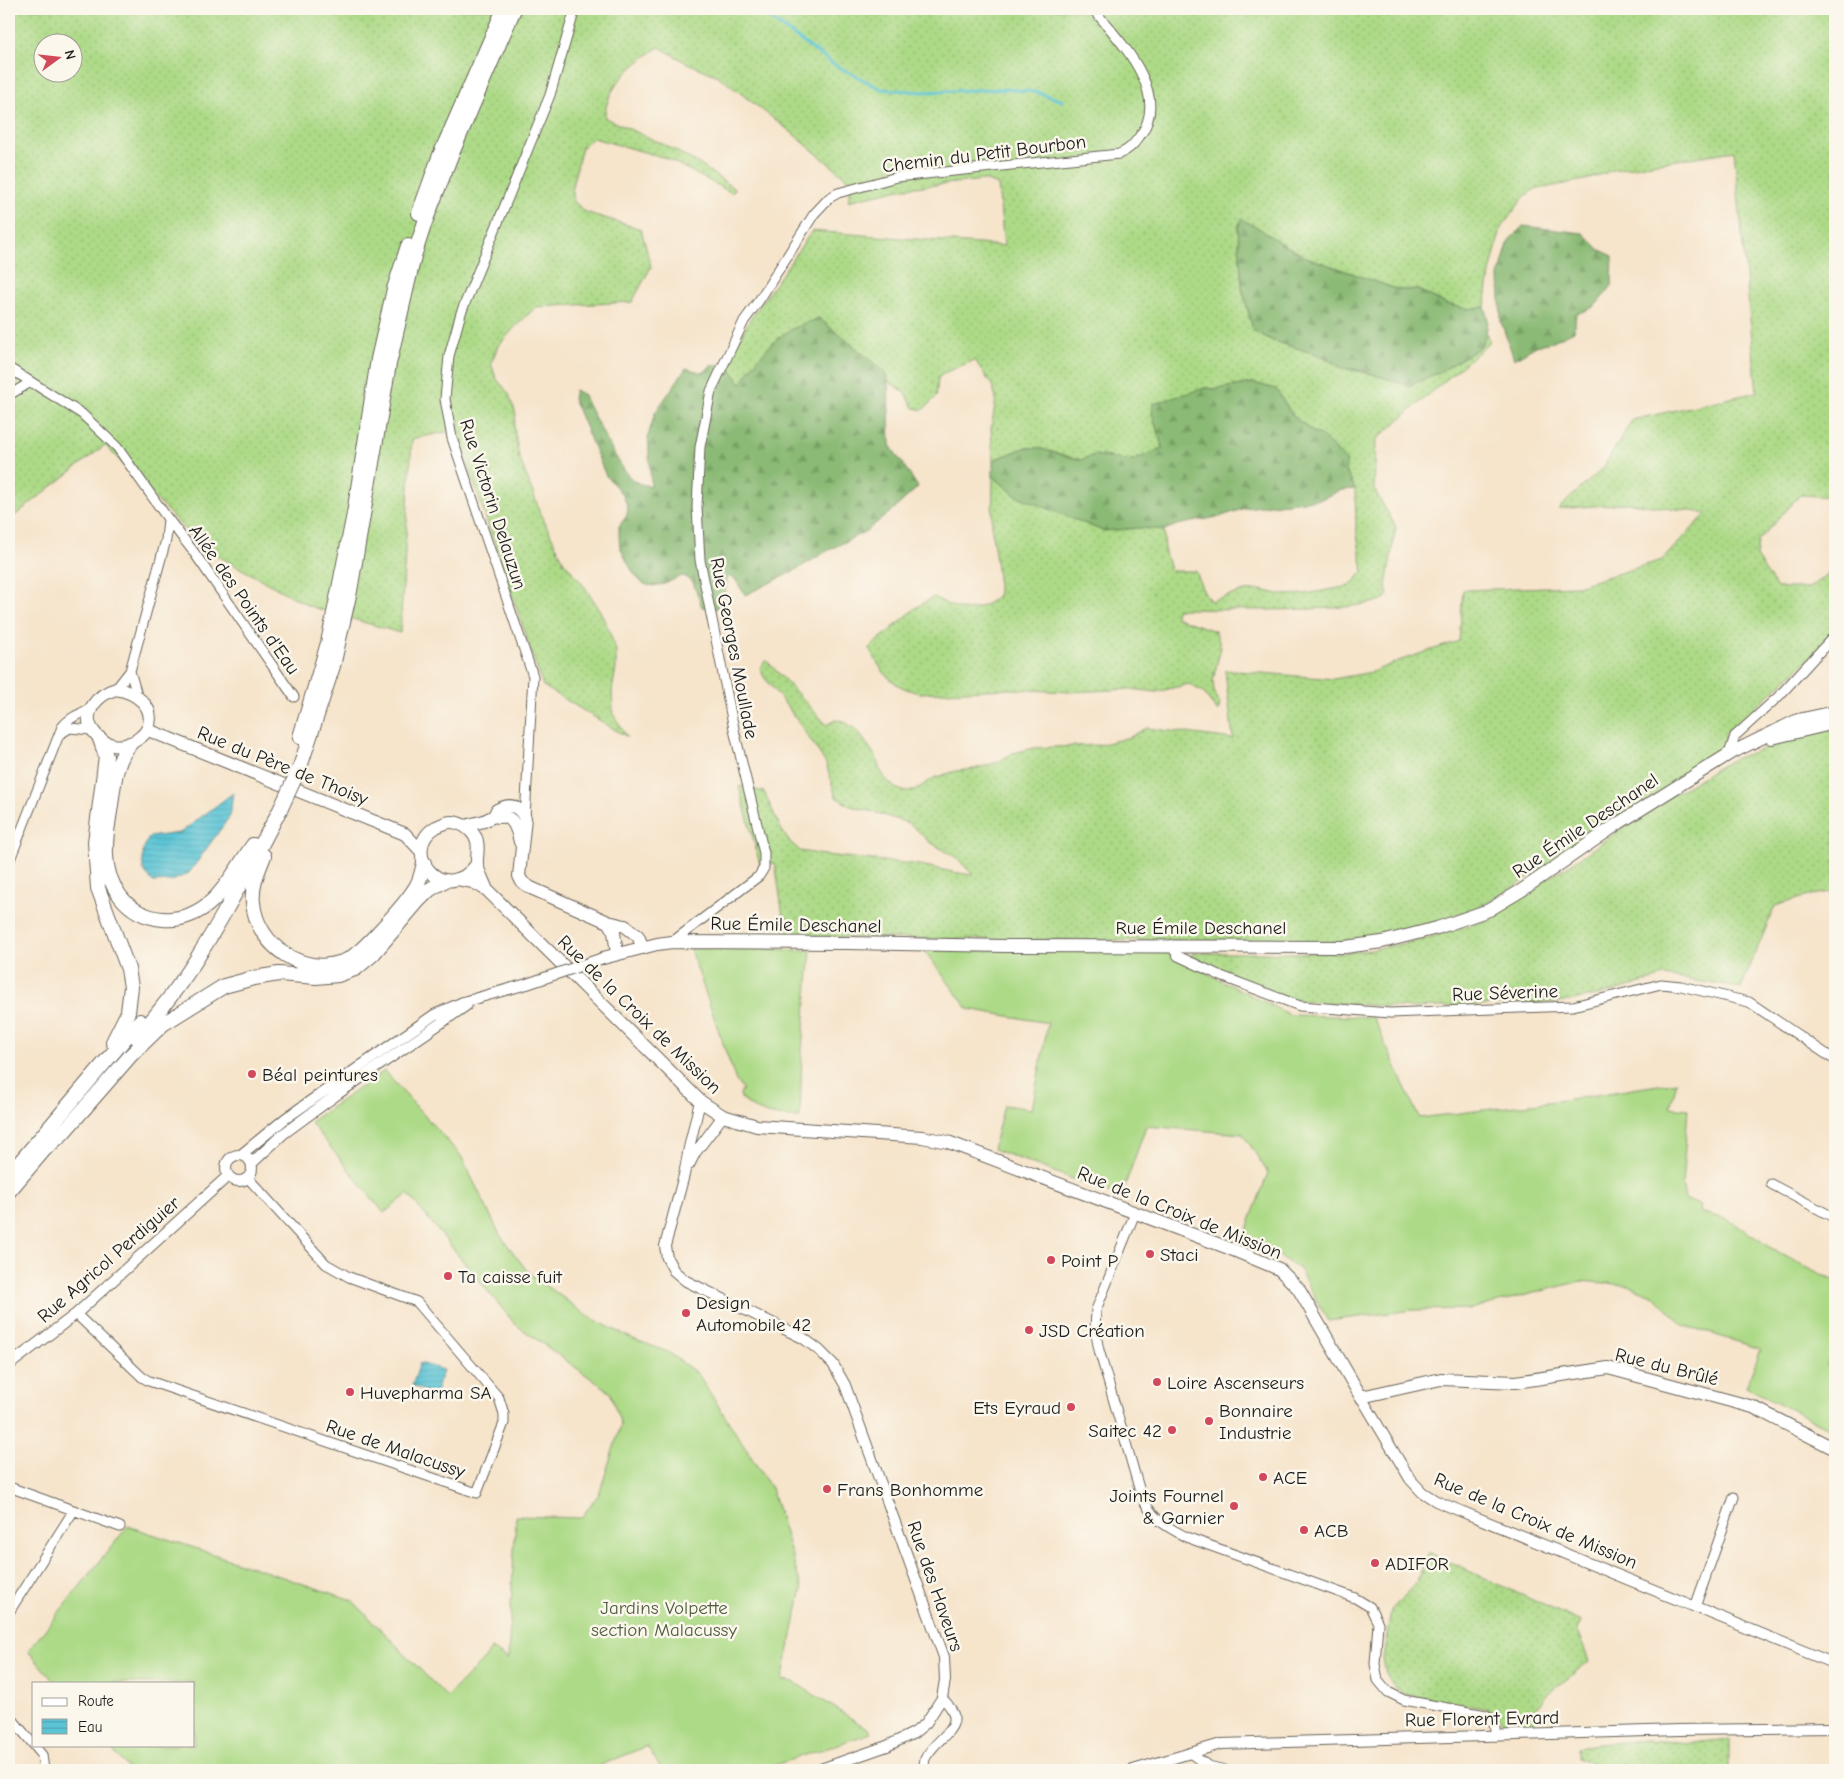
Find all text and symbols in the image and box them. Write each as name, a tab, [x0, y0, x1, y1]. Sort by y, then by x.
north arrow	[32, 32, 82, 82]
text: N	[61, 48, 79, 61]
street label: Chemin du Petit Bourbon	[881, 131, 1087, 177]
street label: Rue Victorin Delauzun	[455, 416, 531, 592]
street label: Allée des Points d'Eau	[184, 520, 304, 679]
street label: Rue Georges Moullade	[706, 556, 762, 741]
street label: Rue du Père de Thoisy	[194, 722, 372, 810]
street label: Rue Émile Deschanel	[1508, 769, 1663, 883]
street label: Rue Émile Deschanel	[710, 913, 882, 937]
street label: Rue Émile Deschanel	[1115, 917, 1287, 939]
street label: Rue de la Croix de Mission	[553, 931, 726, 1099]
street label: Rue Séverine	[1452, 980, 1558, 1006]
place label: Béal peintures	[262, 1064, 378, 1086]
marker: Béal peintures	[246, 1068, 258, 1080]
street label: Rue de la Croix de Mission	[1074, 1162, 1285, 1264]
street label: Rue Agricol Perdiguier	[33, 1192, 185, 1328]
place label: Staci	[1160, 1244, 1199, 1266]
marker: Staci	[1144, 1248, 1156, 1260]
place label: Point P	[1061, 1250, 1118, 1272]
marker: Point P	[1045, 1254, 1057, 1266]
place label: Ta caisse fuit	[458, 1266, 563, 1288]
marker: Ta caisse fuit	[442, 1270, 454, 1282]
place label: Design Automobile 42	[696, 1292, 811, 1336]
marker: Design Automobile 42	[680, 1307, 692, 1319]
place label: JSD Création	[1039, 1320, 1145, 1342]
marker: JSD Création	[1023, 1324, 1035, 1336]
street label: Rue du Brûlé	[1613, 1344, 1721, 1390]
place label: Loire Ascenseurs	[1167, 1372, 1304, 1394]
marker: Loire Ascenseurs	[1151, 1376, 1163, 1388]
place label: Huvepharma SA	[360, 1382, 492, 1404]
marker: Huvepharma SA	[344, 1386, 356, 1398]
place label: Ets Eyraud	[973, 1397, 1061, 1419]
place label: Bonnaire Industrie	[1219, 1400, 1293, 1444]
marker: Ets Eyraud	[1065, 1401, 1077, 1413]
street label: Rue de Malacussy	[323, 1415, 469, 1483]
marker: Bonnaire Industrie	[1203, 1415, 1215, 1427]
place label: Saitec 42	[1088, 1420, 1162, 1442]
marker: Saitec 42	[1166, 1424, 1178, 1436]
place label: ACE	[1273, 1467, 1307, 1489]
street label: Rue de la Croix de Mission	[1431, 1468, 1641, 1574]
marker: ACE	[1257, 1471, 1269, 1483]
place label: Frans Bonhomme	[837, 1479, 983, 1501]
marker: Frans Bonhomme	[821, 1483, 833, 1495]
place label: Joints Fournel & Garnier	[1109, 1485, 1224, 1529]
marker: Joints Fournel & Garnier	[1228, 1500, 1240, 1512]
street label: Rue des Haveurs	[902, 1518, 968, 1655]
place label: ACB	[1314, 1520, 1348, 1542]
marker: ACB	[1298, 1524, 1310, 1536]
place label: ADIFOR	[1385, 1553, 1449, 1575]
marker: ADIFOR	[1369, 1557, 1381, 1569]
park label: Jardins Volpette section Malacussy	[591, 1597, 738, 1641]
legend	[32, 1682, 195, 1746]
text: Route	[78, 1692, 114, 1710]
street label: Rue Florent Evrard	[1405, 1707, 1559, 1731]
text: Eau	[78, 1718, 102, 1736]

